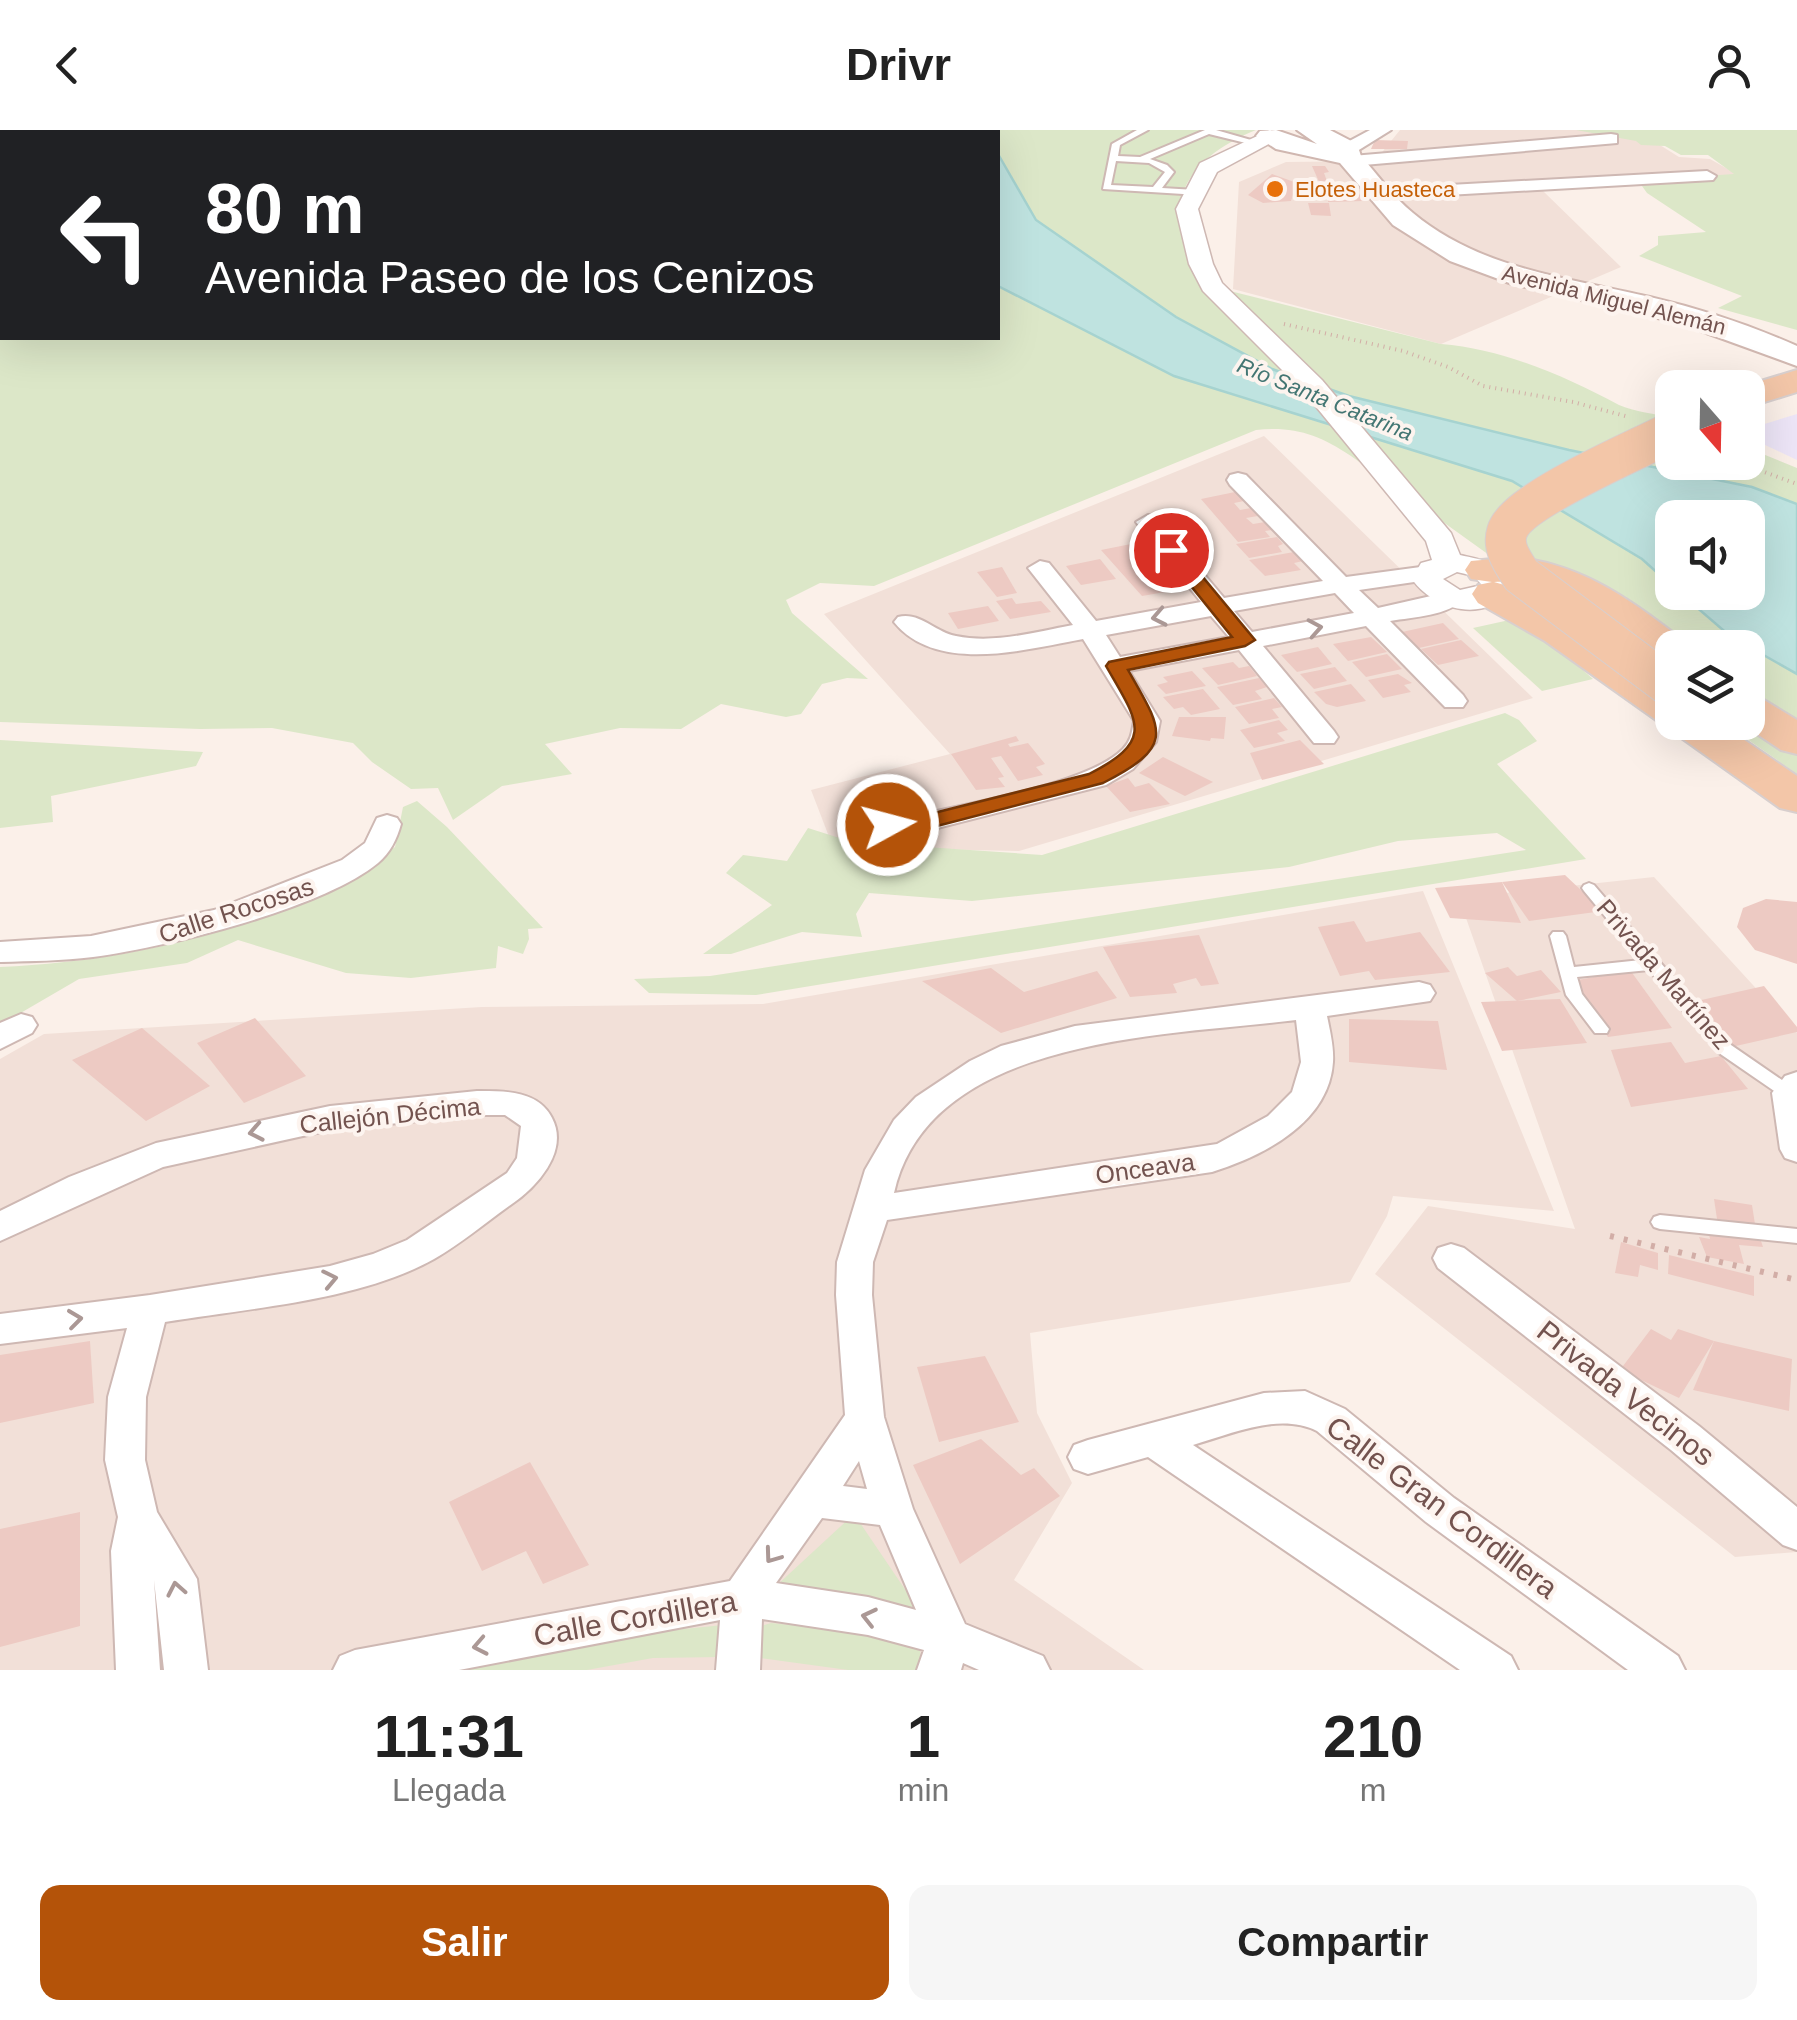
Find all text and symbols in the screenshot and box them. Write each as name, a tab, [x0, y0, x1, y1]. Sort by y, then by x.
icon: back	[40, 38, 95, 93]
icon: person	[1702, 38, 1757, 93]
text: Drivr	[846, 39, 951, 90]
icon: left	[40, 170, 170, 300]
text: 80 m	[205, 170, 365, 248]
place label: Elotes Huasteca	[1295, 177, 1456, 202]
marker: Elotes Huasteca	[1264, 178, 1286, 200]
text: Avenida Paseo de los Cenizos	[205, 252, 815, 303]
street label: Avenida Miguel Alemán	[1500, 260, 1728, 340]
water label: Río Santa Catarina	[1234, 352, 1416, 446]
north arrow	[1655, 370, 1765, 480]
map controls	[1655, 370, 1765, 740]
button: sound	[1655, 500, 1765, 610]
pin	[1129, 508, 1214, 593]
icon: arrive	[1144, 523, 1199, 578]
one-way arrow	[1151, 606, 1168, 627]
one-way arrow	[1306, 618, 1323, 639]
button: layers	[1655, 630, 1765, 740]
position arrow	[836, 773, 940, 877]
street label: Calle Rocosas	[155, 872, 317, 948]
street label: Privada Martínez	[1591, 894, 1737, 1054]
street label: Callejón Décima	[298, 1092, 482, 1138]
one-way arrow	[248, 1121, 265, 1142]
street label: Onceava	[1094, 1147, 1197, 1189]
one-way arrow	[321, 1269, 338, 1290]
one-way arrow	[67, 1310, 83, 1331]
street label: Privada Vecinos	[1531, 1314, 1721, 1472]
street label: Calle Gran Cordillera	[1320, 1410, 1564, 1605]
one-way arrow	[767, 1545, 784, 1563]
one-way arrow	[166, 1581, 187, 1598]
street label: Calle Cordillera	[531, 1584, 739, 1652]
one-way arrow	[861, 1608, 878, 1629]
one-way arrow	[472, 1634, 489, 1655]
text: 11:31	[374, 1703, 524, 1770]
text: 1	[907, 1703, 940, 1770]
text: 210	[1323, 1703, 1423, 1770]
text: Llegada	[392, 1772, 506, 1808]
text: min	[898, 1772, 949, 1808]
text: m	[1360, 1772, 1386, 1808]
button: Salir	[40, 1885, 889, 2000]
button: Compartir	[909, 1885, 1757, 2000]

